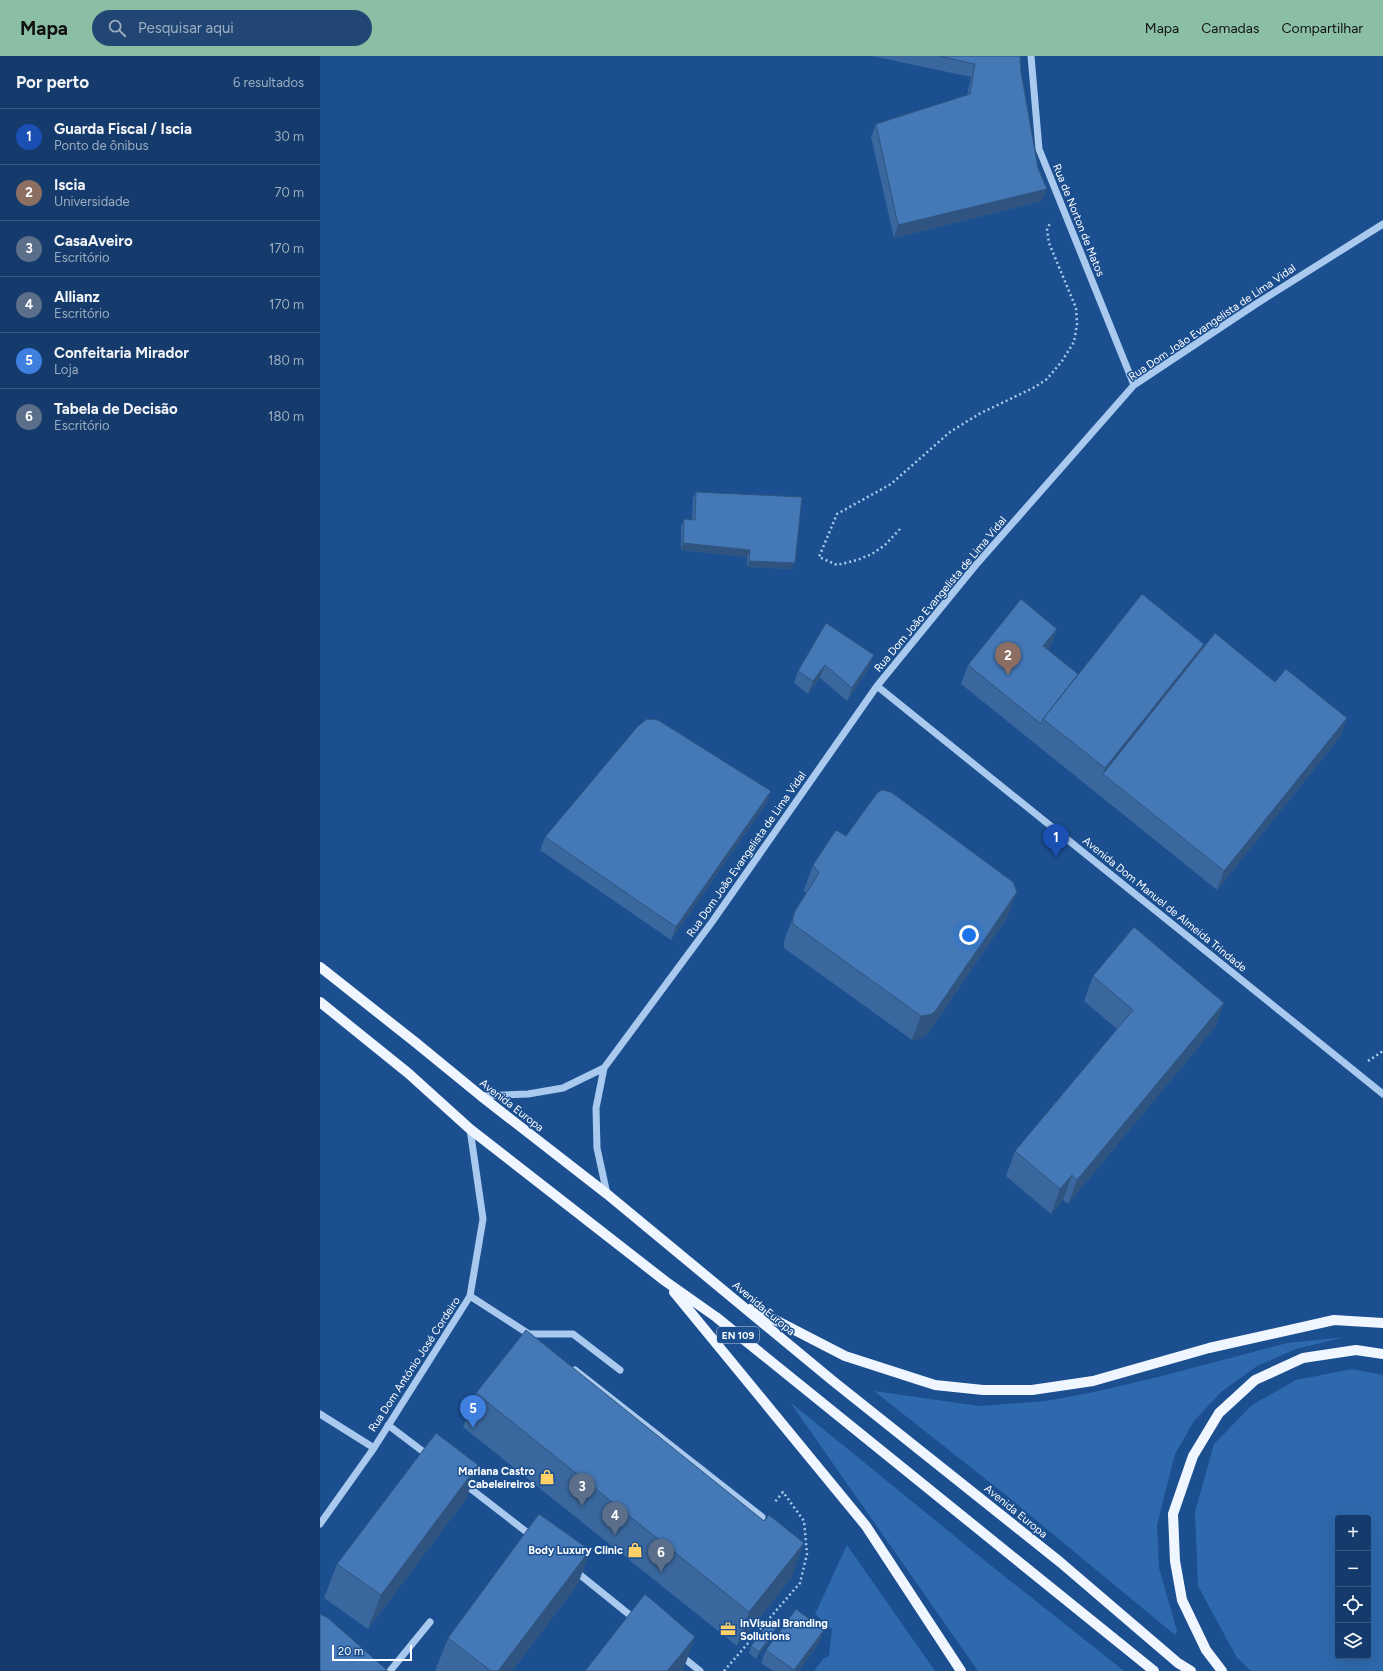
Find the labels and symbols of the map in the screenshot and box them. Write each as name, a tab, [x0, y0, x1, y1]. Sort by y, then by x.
street label: Rua de Norton de Matos	[1050, 162, 1107, 278]
street label: Rua Dom João Evangelista de Lima Vidal	[1126, 261, 1298, 383]
street label: Rua Dom João Evangelista de Lima Vidal	[872, 514, 1009, 675]
pin: 2	[995, 642, 1021, 675]
street label: Rua Dom João Evangelista de Lima Vidal	[684, 769, 809, 939]
pin: 1	[1043, 824, 1069, 857]
street label: Avenida Dom Manuel de Almeida Trindade	[1080, 834, 1249, 975]
your location	[959, 925, 979, 945]
street label: Avenida Europa	[477, 1076, 546, 1134]
street label: Avenida Europa	[730, 1279, 797, 1338]
street label: Rua Dom António José Cordeiro	[366, 1294, 463, 1434]
road number: EN 109	[717, 1327, 759, 1343]
pin: 5	[460, 1395, 486, 1428]
place label: Mariana Castro Cabeleireiros	[458, 1465, 536, 1491]
shop icon: Mariana Castro Cabeleireiros	[538, 1468, 556, 1486]
pin: 3	[569, 1473, 595, 1506]
street label: Avenida Europa	[982, 1482, 1050, 1541]
pin: 4	[602, 1502, 628, 1535]
pin: 6	[648, 1539, 674, 1572]
shop icon: Body Luxury Clinic	[626, 1541, 644, 1559]
place label: Body Luxury Clinic	[528, 1544, 623, 1557]
place label: inVisual Branding Sollutions	[740, 1617, 828, 1643]
office icon: inVisual Branding Sollutions	[719, 1620, 737, 1638]
scale bar	[332, 1643, 412, 1662]

